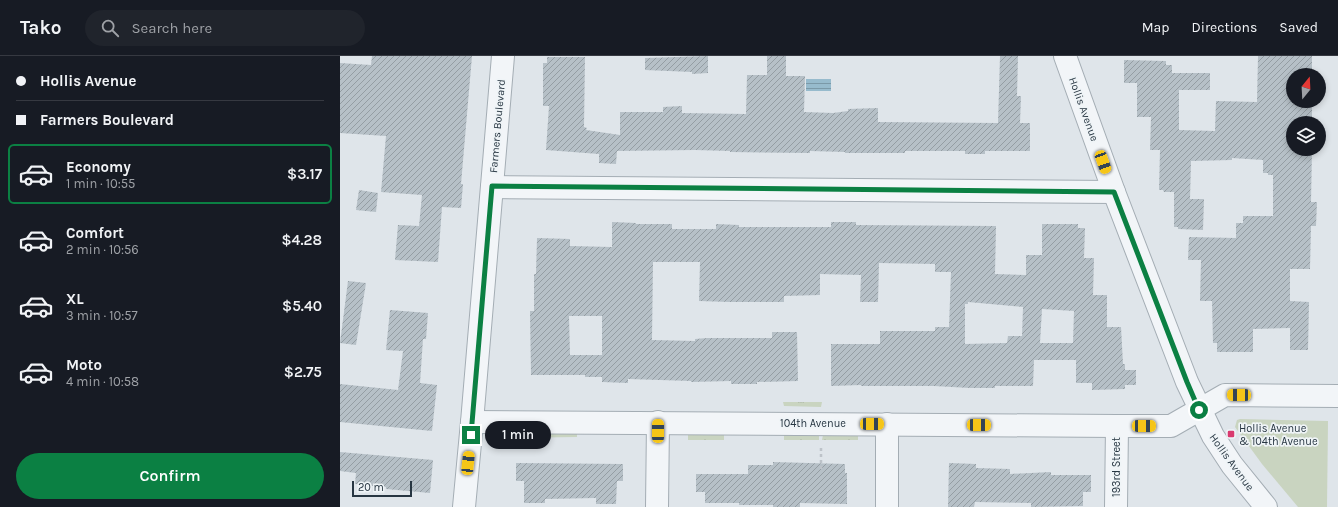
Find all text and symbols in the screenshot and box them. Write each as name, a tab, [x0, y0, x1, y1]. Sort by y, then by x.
search box	[85, 10, 365, 46]
text: Tako	[20, 17, 61, 39]
icon: search	[99, 17, 121, 39]
text: Search here	[131, 19, 212, 37]
text: Map	[1142, 19, 1170, 36]
text: Directions	[1192, 19, 1257, 36]
text: Saved	[1279, 19, 1318, 36]
north arrow	[1286, 68, 1326, 108]
map controls	[1286, 68, 1326, 156]
text: Hollis Avenue	[40, 72, 136, 90]
street label: Hollis Avenue	[1066, 75, 1101, 143]
street label: Farmers Boulevard	[487, 79, 508, 174]
text: Farmers Boulevard	[40, 111, 174, 129]
button: layers	[1286, 116, 1326, 156]
car	[1093, 149, 1113, 175]
icon: car	[18, 156, 54, 192]
text: Economy	[66, 158, 131, 176]
text: $3.17	[287, 165, 322, 183]
text: 1 min · 10:55	[66, 176, 135, 191]
icon: car	[18, 222, 54, 258]
text: Comfort	[66, 224, 124, 242]
text: $4.28	[282, 231, 322, 249]
text: 2 min · 10:56	[66, 242, 139, 257]
icon: car	[18, 288, 54, 324]
text: XL	[66, 290, 84, 308]
text: $5.40	[282, 297, 322, 315]
text: 3 min · 10:57	[66, 308, 138, 323]
icon: car	[18, 354, 54, 390]
text: Moto	[66, 356, 102, 374]
text: $2.75	[284, 363, 322, 381]
text: 4 min · 10:58	[66, 374, 139, 389]
car	[1227, 389, 1251, 401]
route start	[1190, 401, 1208, 419]
street label: 104th Avenue	[780, 417, 846, 430]
car	[860, 418, 884, 430]
car	[652, 419, 664, 443]
car	[967, 419, 991, 431]
car	[1132, 420, 1156, 432]
callout: 1 min	[485, 421, 551, 449]
place label: Hollis Avenue & 104th Avenue	[1239, 422, 1318, 448]
route end	[462, 426, 480, 444]
text: 1 min	[502, 427, 534, 442]
marker: Hollis Avenue & 104th Avenue	[1226, 429, 1236, 439]
street label: Hollis Avenue	[1207, 431, 1257, 494]
street label: 193rd Street	[1110, 437, 1123, 497]
car	[461, 450, 475, 476]
button: Confirm	[16, 453, 324, 499]
scale bar	[352, 479, 412, 498]
text: 20 m	[358, 481, 384, 494]

